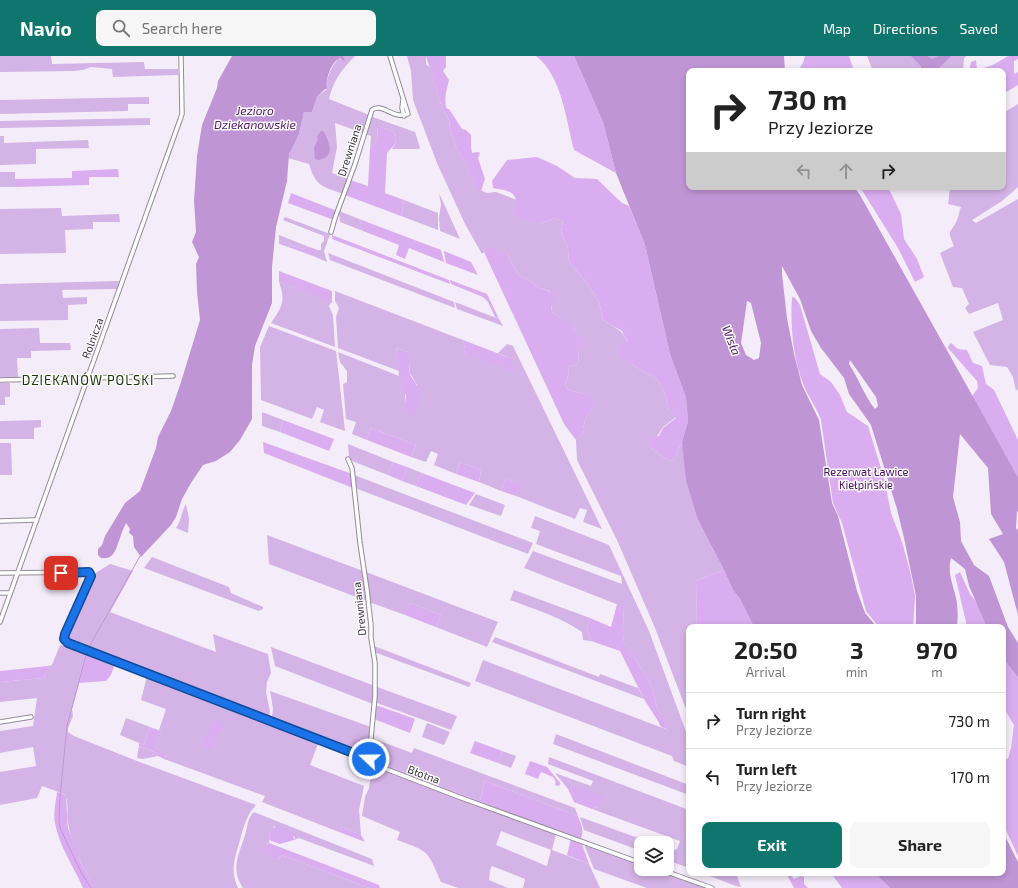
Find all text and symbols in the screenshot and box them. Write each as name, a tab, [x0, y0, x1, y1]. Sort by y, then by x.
search box	[96, 10, 376, 46]
text: Navio	[20, 17, 72, 40]
icon: search	[110, 17, 132, 39]
text: Search here	[142, 19, 222, 37]
text: Map	[823, 20, 851, 37]
text: Directions	[873, 20, 938, 37]
text: Saved	[960, 20, 998, 37]
text: 730 m	[768, 82, 847, 116]
icon: right	[702, 84, 754, 136]
water label: Jezioro Dziekanowskie	[214, 103, 297, 131]
text: Przy Jeziorze	[768, 116, 874, 138]
street label: Drewniana	[334, 122, 364, 178]
icon: left	[793, 160, 815, 182]
icon: ahead	[835, 160, 857, 182]
icon: right	[877, 160, 899, 182]
street label: Rolnicza	[79, 316, 105, 360]
water label: Wisła	[720, 323, 744, 357]
district label: DZIEKANÓW POLSKI	[22, 371, 154, 388]
park label: Rezerwat Ławice Kiełpińskie	[823, 465, 909, 491]
pin	[44, 556, 78, 590]
icon: arrive	[50, 562, 72, 584]
street label: Drewniana	[350, 581, 368, 637]
text: 20:50	[734, 635, 798, 664]
text: 3	[850, 635, 864, 664]
text: 970	[916, 635, 958, 664]
text: Arrival	[746, 664, 786, 680]
text: min	[846, 664, 868, 680]
text: m	[931, 664, 943, 680]
text: Turn right	[736, 704, 806, 722]
icon: right	[702, 710, 724, 732]
text: 730 m	[948, 712, 990, 730]
text: Przy Jeziorze	[736, 722, 812, 738]
position arrow	[348, 738, 390, 780]
text: Turn left	[736, 760, 797, 778]
street label: Błotna	[406, 762, 442, 786]
icon: left	[702, 766, 724, 788]
text: 170 m	[951, 768, 990, 786]
text: Przy Jeziorze	[736, 778, 812, 794]
button: Exit	[702, 822, 842, 868]
button: Share	[850, 822, 990, 868]
map controls	[634, 836, 674, 876]
button: layers	[634, 836, 674, 876]

